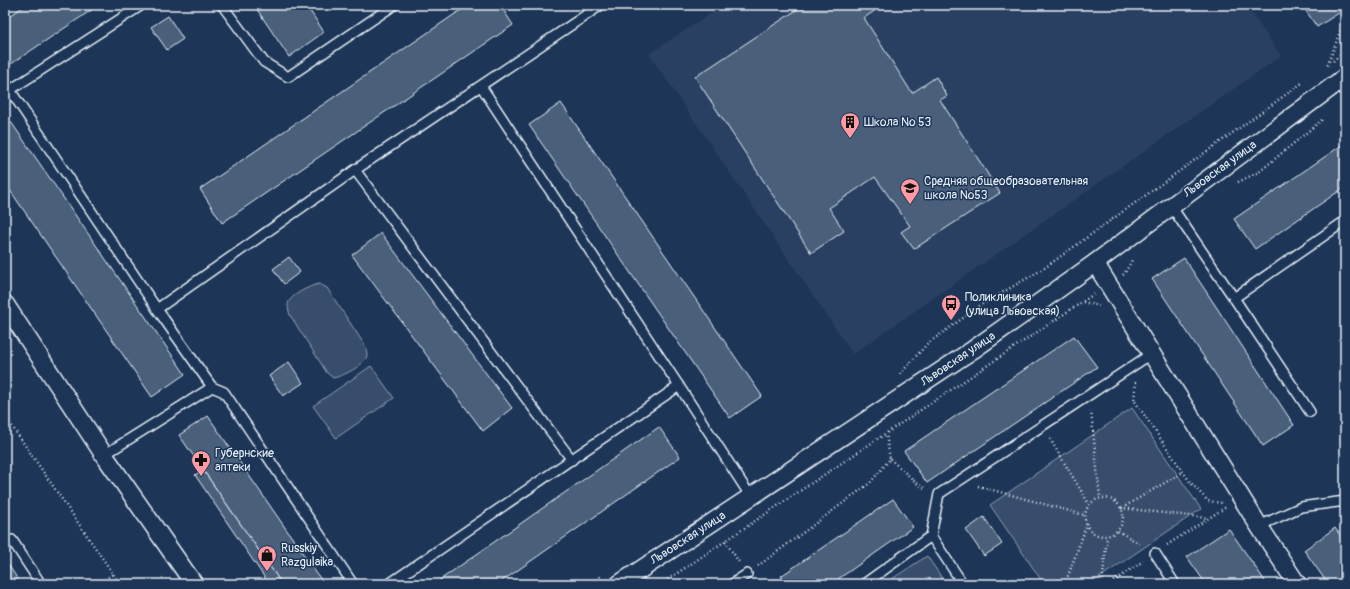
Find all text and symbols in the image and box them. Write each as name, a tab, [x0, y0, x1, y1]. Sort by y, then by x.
building icon: Школа № 53	[839, 111, 861, 139]
place label: Школа № 53	[864, 115, 932, 130]
street label: Львовская улица	[1180, 137, 1260, 201]
place label: Средняя общеобразовательная школа №53	[924, 174, 1089, 203]
school or university icon: Средняя общеобразовательная школа №53	[899, 177, 921, 205]
place label: Поликлиника (улица Львовская)	[965, 290, 1060, 319]
bus stop icon: Поликлиника (улица Львовская)	[940, 293, 962, 321]
street label: Львовская улица	[917, 328, 999, 390]
place label: Губернские аптеки	[215, 446, 274, 475]
pharmacy icon: Губернские аптеки	[190, 449, 212, 477]
street label: Львовская улица	[647, 508, 729, 569]
place label: Russkiy Razgulaika	[281, 541, 333, 570]
shop icon: Russkiy Razgulaika	[256, 544, 278, 572]

